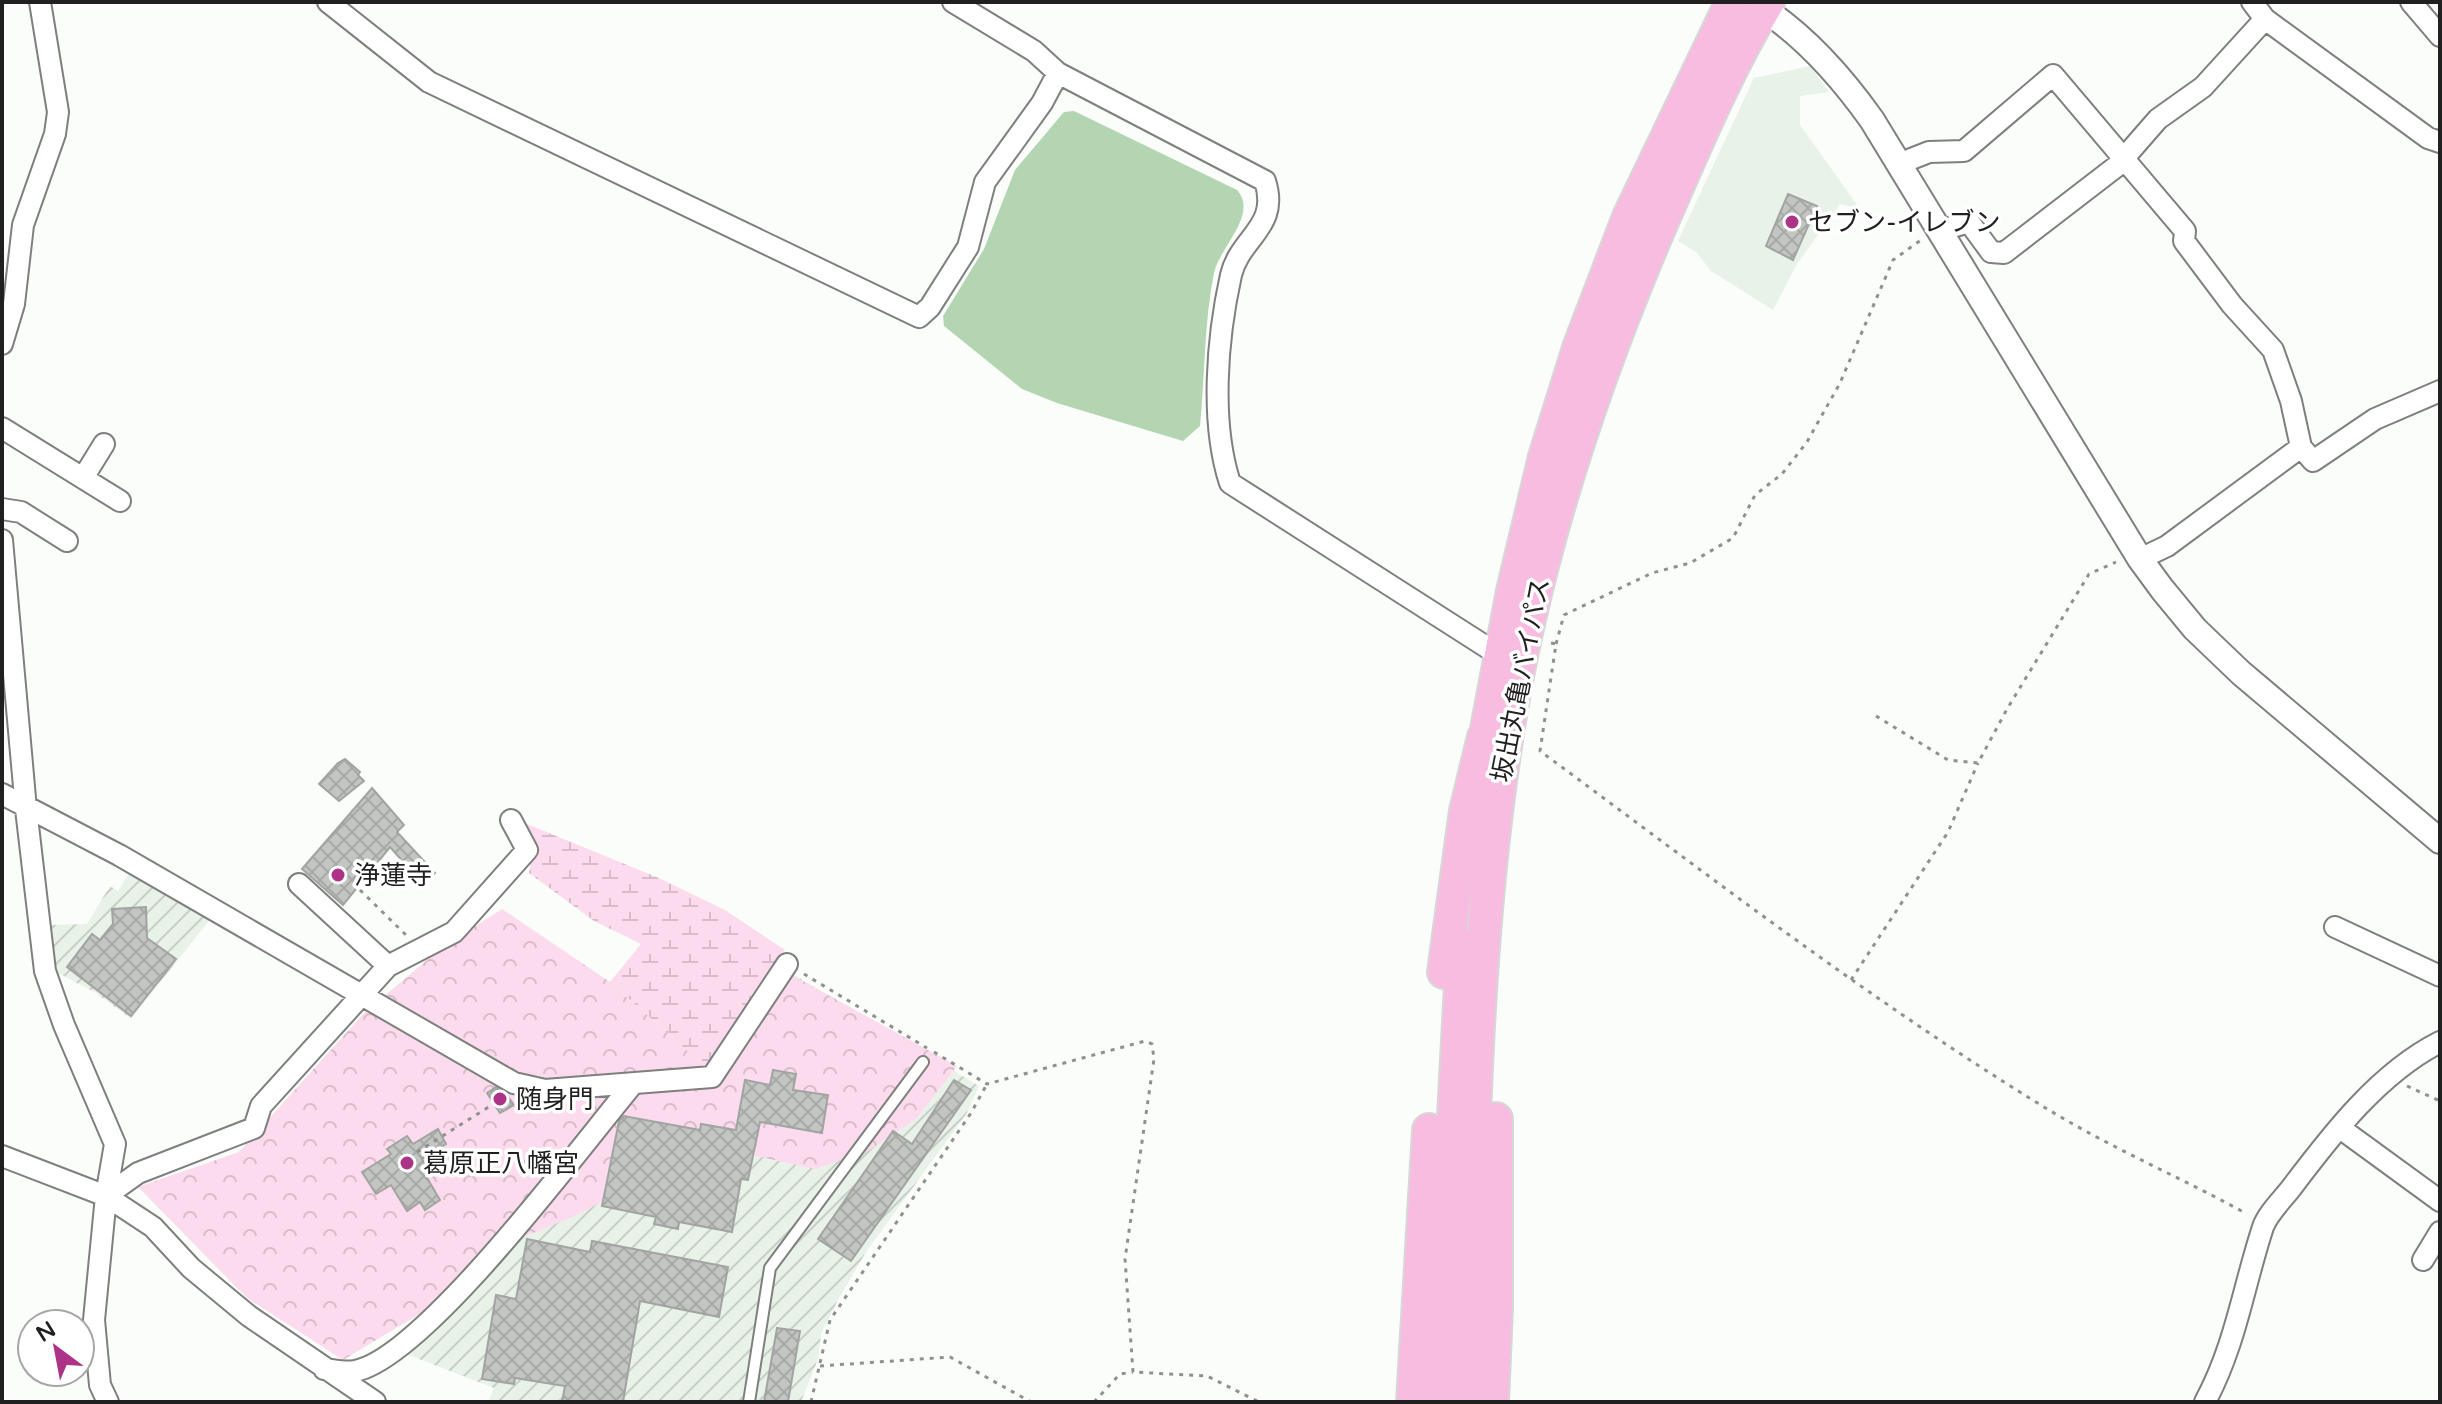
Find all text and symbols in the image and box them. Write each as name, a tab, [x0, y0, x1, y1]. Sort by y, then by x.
place label: セブン-イレブン	[1808, 207, 2001, 238]
marker: セブン-イレブン	[1783, 213, 1801, 231]
street label: 坂出丸亀バイパス	[1486, 575, 1556, 785]
place label: 浄蓮寺	[354, 860, 432, 891]
marker: 浄蓮寺	[329, 866, 347, 884]
place label: 随身門	[516, 1084, 594, 1115]
marker: 随身門	[491, 1090, 509, 1108]
place label: 葛原正八幡宮	[423, 1148, 579, 1179]
marker: 葛原正八幡宮	[398, 1154, 416, 1172]
north arrow	[16, 1308, 96, 1388]
text: N	[32, 1316, 60, 1348]

